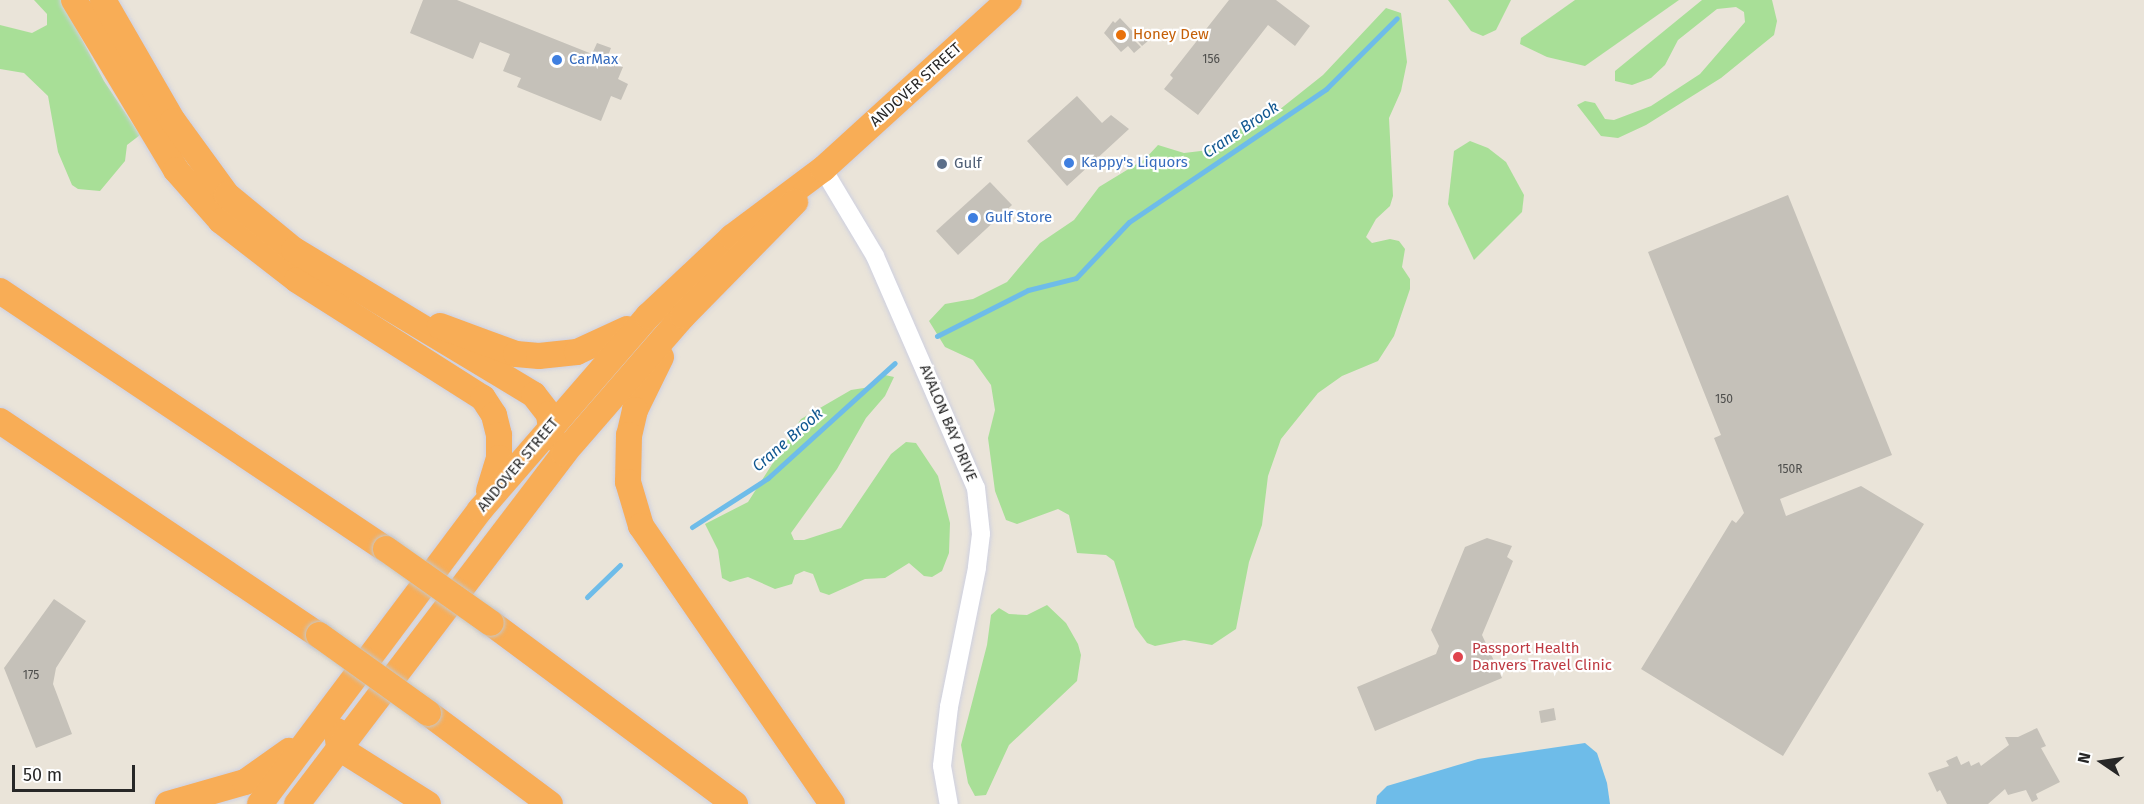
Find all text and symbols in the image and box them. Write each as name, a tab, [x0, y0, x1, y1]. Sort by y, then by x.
place label: Honey Dew	[1133, 26, 1209, 44]
marker: Honey Dew	[1114, 28, 1128, 42]
street label: ANDOVER STREET	[867, 39, 965, 131]
place label: CarMax	[569, 51, 618, 69]
marker: CarMax	[550, 53, 564, 67]
house number: 156	[1202, 53, 1220, 67]
water label: Crane Brook	[1199, 98, 1283, 162]
place label: Kappy's Liquors	[1081, 154, 1188, 172]
place label: Gulf	[954, 155, 982, 173]
marker: Kappy's Liquors	[1062, 156, 1076, 170]
marker: Gulf	[935, 157, 949, 171]
place label: Gulf Store	[985, 209, 1052, 227]
marker: Gulf Store	[966, 211, 980, 225]
street label: AVALON BAY DRIVE	[915, 362, 981, 484]
house number: 150	[1715, 393, 1733, 407]
water label: Crane Brook	[749, 404, 827, 476]
street label: ANDOVER STREET	[474, 415, 562, 515]
house number: 150R	[1777, 463, 1803, 477]
place label: Passport Health Danvers Travel Clinic	[1472, 639, 1612, 674]
marker: Passport Health Danvers Travel Clinic	[1449, 648, 1467, 666]
house number: 175	[23, 669, 39, 683]
north arrow	[2072, 732, 2132, 792]
text: N	[2074, 751, 2094, 765]
scale bar	[15, 753, 138, 791]
text: 50 m	[23, 764, 62, 786]

